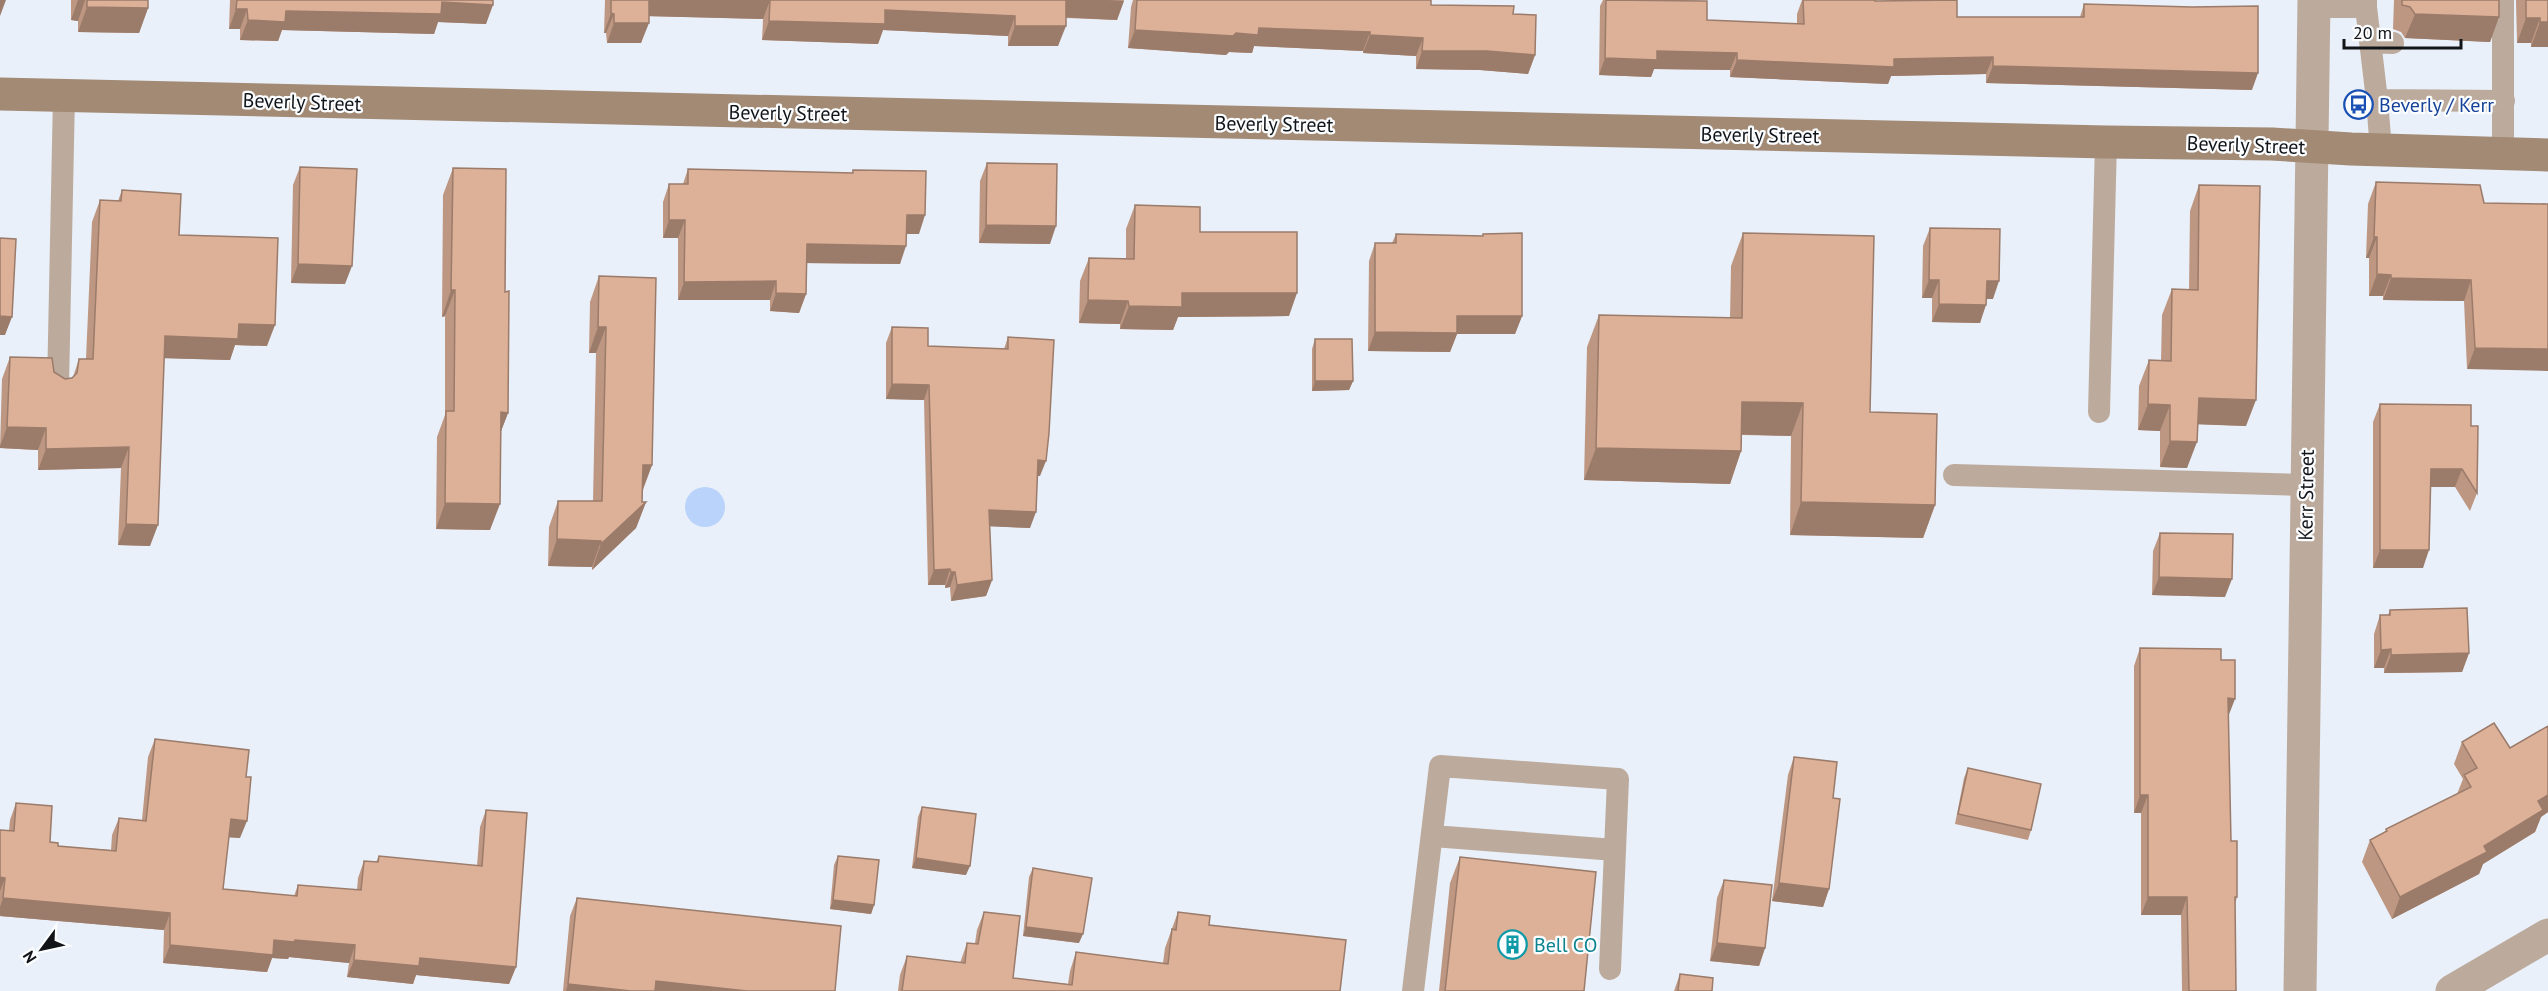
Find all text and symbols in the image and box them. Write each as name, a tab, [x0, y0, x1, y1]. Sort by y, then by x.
scale bar	[2344, 12, 2461, 50]
text: 20 m	[2353, 21, 2392, 44]
street label: Beverly Street	[242, 87, 362, 117]
bus stop icon: Beverly / Kerr	[2342, 89, 2374, 121]
place label: Beverly / Kerr	[2379, 92, 2494, 118]
street label: Beverly Street	[728, 99, 848, 127]
street label: Beverly Street	[1214, 110, 1334, 138]
street label: Beverly Street	[1700, 121, 1820, 149]
street label: Beverly Street	[2186, 130, 2306, 160]
street label: Kerr Street	[2292, 449, 2320, 541]
north arrow	[12, 919, 72, 979]
building icon: Bell CO	[1497, 929, 1529, 961]
place label: Bell CO	[1534, 932, 1597, 958]
text: N	[18, 947, 41, 967]

